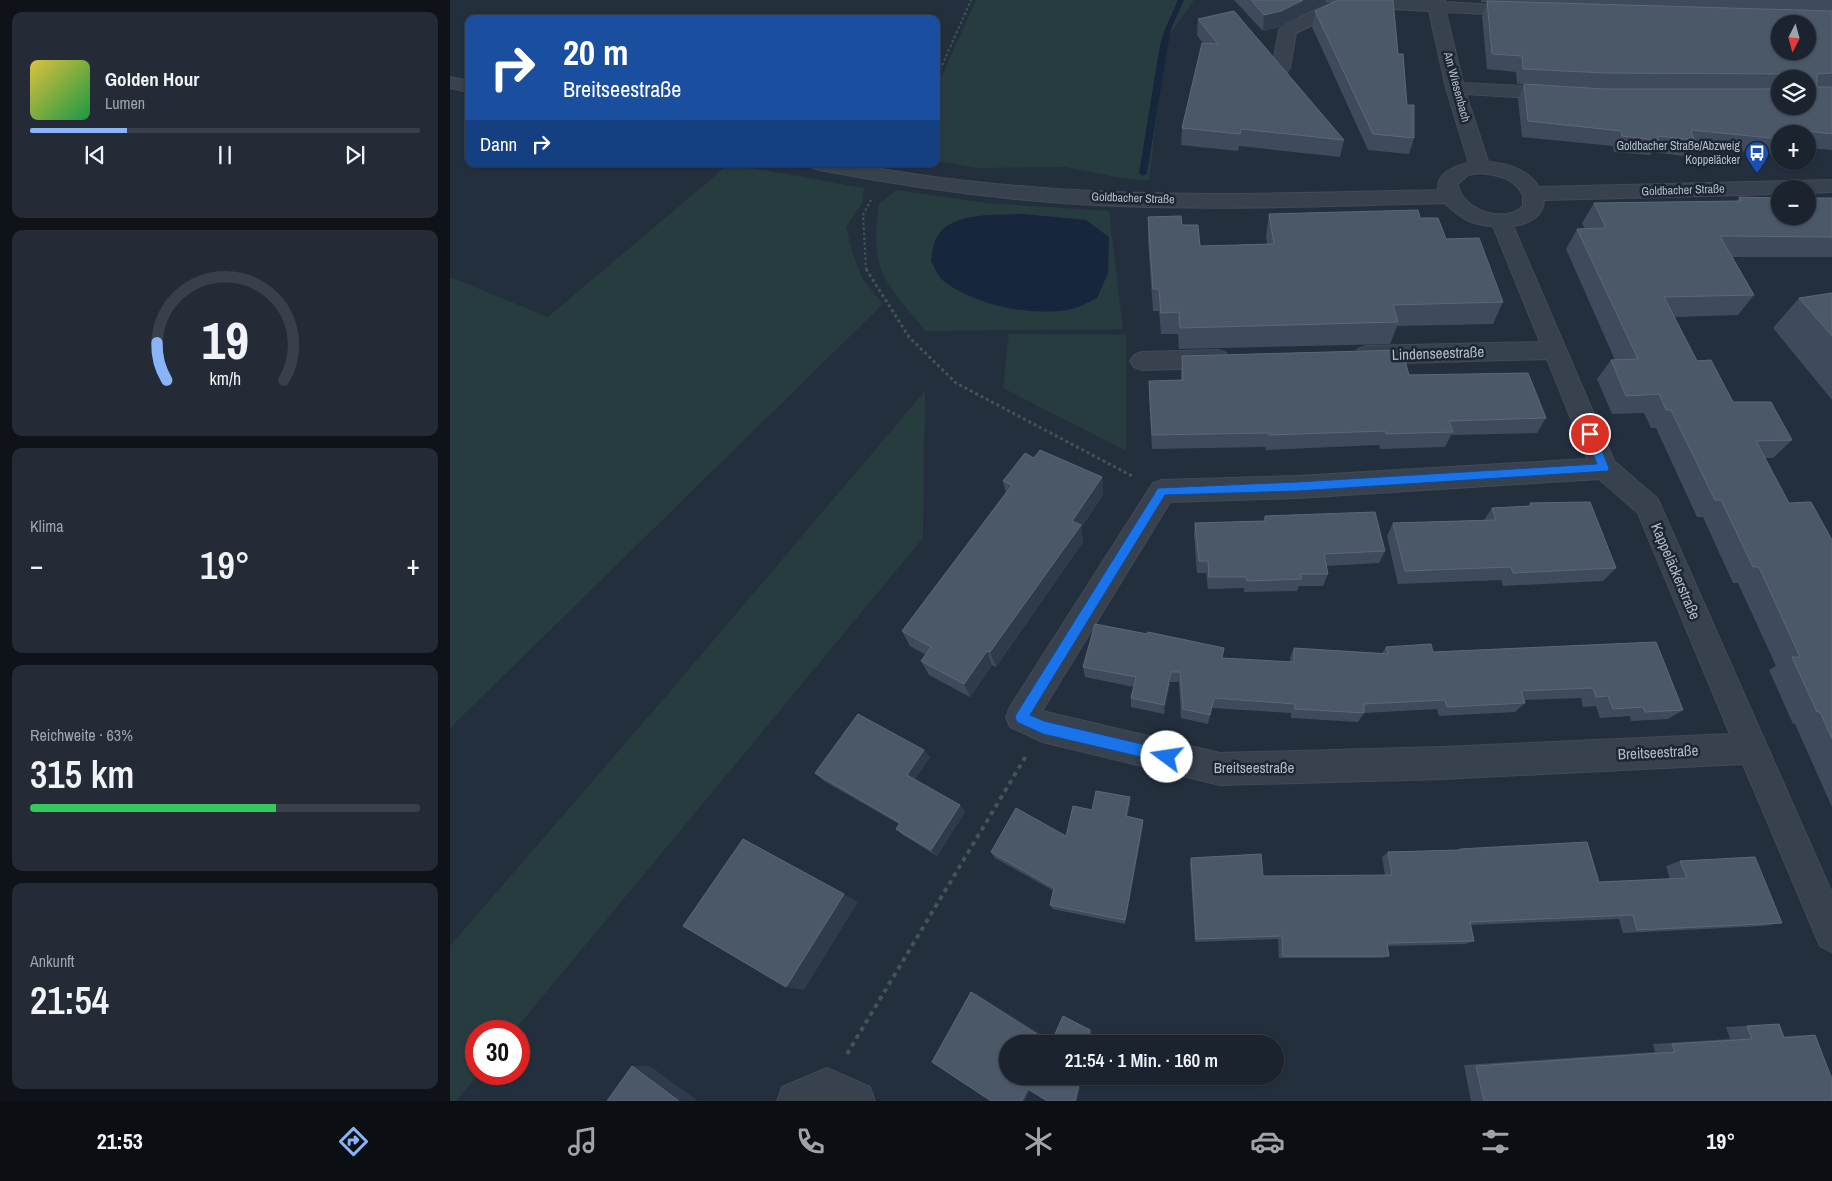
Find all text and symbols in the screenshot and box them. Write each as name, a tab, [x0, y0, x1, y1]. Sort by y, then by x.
north arrow	[1771, 15, 1816, 60]
map controls	[1771, 15, 1816, 225]
text: 20 m	[563, 29, 628, 76]
icon: right	[480, 35, 545, 100]
street label: Am Wiesenbach	[1440, 49, 1474, 124]
text: Golden Hour	[105, 66, 199, 92]
button: layers	[1771, 70, 1816, 115]
text: Breitseestraße	[563, 74, 681, 104]
text: Lumen	[105, 92, 145, 114]
button: +	[1771, 125, 1816, 170]
icon: right	[527, 130, 555, 158]
text: Dann	[480, 131, 517, 157]
place label: Goldbacher Straße/Abzweig Koppeläcker	[1616, 138, 1741, 168]
bus stop icon: Goldbacher Straße/Abzweig Koppeläcker	[1744, 140, 1770, 174]
icon: previous	[81, 141, 109, 169]
icon: pause	[211, 141, 239, 169]
icon: next	[341, 141, 369, 169]
button: −	[1771, 180, 1816, 225]
street label: Goldbacher Straße	[1641, 181, 1725, 199]
street label: Goldbacher Straße	[1091, 189, 1175, 207]
text: 19	[201, 305, 249, 375]
street label: Lindenseestraße	[1392, 341, 1485, 365]
text: km/h	[209, 367, 241, 391]
pin	[1569, 413, 1611, 455]
icon: arrive	[1576, 420, 1604, 448]
text: Klima	[30, 515, 64, 537]
street label: Kappeläckerstraße	[1646, 519, 1706, 623]
text: 19°	[200, 540, 250, 591]
text: −	[30, 546, 43, 584]
text: +	[407, 546, 420, 584]
text: Reichweite · 63%	[30, 724, 133, 746]
position arrow	[1140, 730, 1192, 782]
street label: Breitseestraße	[1617, 739, 1699, 765]
text: 315 km	[30, 749, 134, 800]
street label: Breitseestraße	[1214, 757, 1294, 778]
text: Ankunft	[30, 950, 75, 972]
text: 21:54	[30, 975, 109, 1026]
speed limit sign: 30	[465, 1020, 530, 1085]
text: 21:54 · 1 Min. · 160 m	[1065, 1047, 1218, 1073]
icon: directions	[336, 1124, 371, 1159]
icon: music	[565, 1124, 600, 1159]
icon: phone	[793, 1124, 828, 1159]
icon: climate	[1021, 1124, 1056, 1159]
icon: car	[1250, 1124, 1285, 1159]
icon: filters	[1478, 1124, 1513, 1159]
text: 21:53	[97, 1126, 143, 1156]
text: 19°	[1706, 1126, 1735, 1156]

